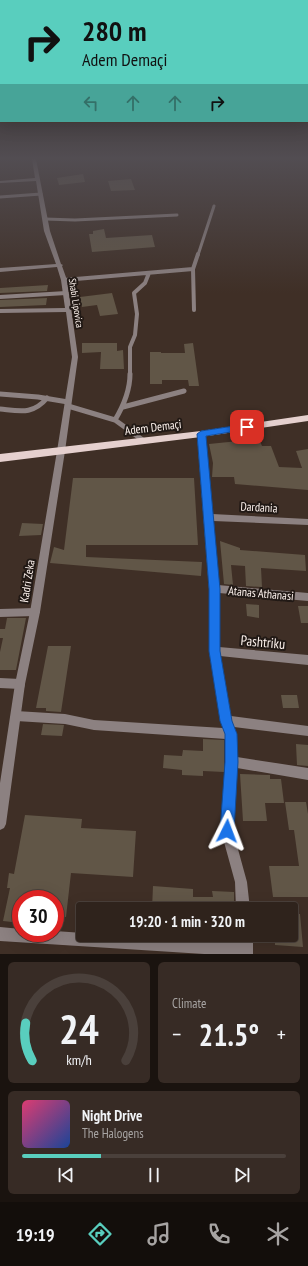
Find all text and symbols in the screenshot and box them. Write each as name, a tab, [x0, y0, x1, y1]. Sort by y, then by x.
text: 280 m	[82, 12, 146, 49]
icon: right	[16, 16, 68, 68]
text: Adem Demaçi	[82, 48, 167, 71]
icon: left	[80, 92, 102, 114]
icon: ahead	[122, 92, 144, 114]
icon: ahead	[164, 92, 186, 114]
icon: right	[206, 92, 228, 114]
street label: Shabi Lipovica	[66, 277, 86, 329]
pin	[230, 410, 264, 444]
street label: Adem Demaçi	[124, 416, 182, 438]
icon: arrive	[236, 416, 258, 438]
street label: Dardania	[240, 499, 278, 515]
street label: Kadri Zeka	[16, 558, 38, 603]
street label: Atanas Athanasi	[228, 583, 294, 603]
street label: Pashtriku	[240, 631, 286, 653]
position arrow	[206, 810, 248, 852]
speed limit sign: 30	[12, 890, 64, 942]
text: 19:20 · 1 min · 320 m	[129, 912, 245, 931]
text: Climate	[172, 995, 206, 1012]
text: 24	[59, 1001, 99, 1054]
text: 21.5°	[199, 1015, 259, 1054]
text: −	[172, 1020, 181, 1048]
text: +	[277, 1020, 286, 1048]
text: km/h	[66, 1049, 92, 1068]
text: Night Drive	[82, 1106, 142, 1125]
text: The Halogens	[82, 1125, 144, 1142]
icon: previous	[55, 1164, 77, 1186]
icon: pause	[143, 1164, 165, 1186]
icon: next	[231, 1164, 253, 1186]
icon: directions	[86, 1220, 114, 1248]
icon: music	[145, 1220, 173, 1248]
icon: phone	[205, 1220, 233, 1248]
icon: climate	[264, 1220, 292, 1248]
text: 19:19	[16, 1223, 55, 1246]

